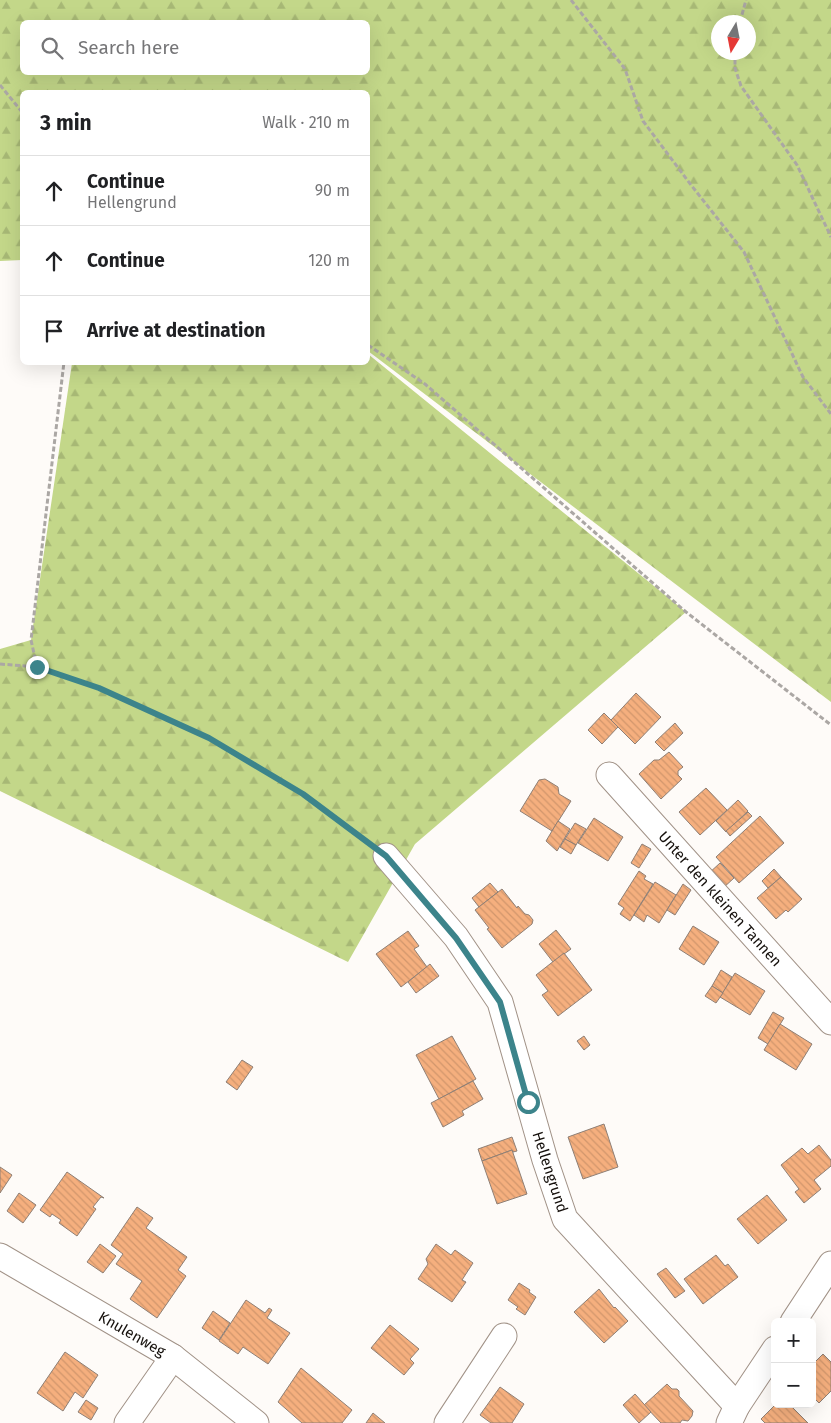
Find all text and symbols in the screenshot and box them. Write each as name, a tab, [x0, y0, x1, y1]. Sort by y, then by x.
north arrow	[711, 15, 756, 60]
search box	[20, 20, 370, 75]
icon: search	[38, 34, 66, 62]
text: Search here	[78, 36, 179, 59]
text: 3 min	[40, 110, 92, 136]
text: Walk · 210 m	[262, 113, 350, 132]
text: Continue	[87, 170, 165, 193]
icon: ahead	[40, 177, 68, 205]
text: 90 m	[315, 181, 350, 200]
text: Hellengrund	[87, 193, 177, 212]
icon: ahead	[40, 247, 68, 275]
text: Continue	[87, 249, 165, 272]
text: 120 m	[308, 251, 350, 270]
icon: arrive	[40, 317, 68, 345]
text: Arrive at destination	[87, 319, 266, 342]
route end	[26, 656, 49, 679]
street label: Unter den kleinen Tannen	[655, 828, 785, 970]
route start	[517, 1091, 540, 1114]
street label: Hellengrund	[528, 1129, 572, 1215]
street label: Knulenweg	[95, 1308, 169, 1360]
map controls	[771, 1318, 816, 1408]
button: +	[771, 1318, 816, 1363]
button: −	[771, 1363, 816, 1408]

